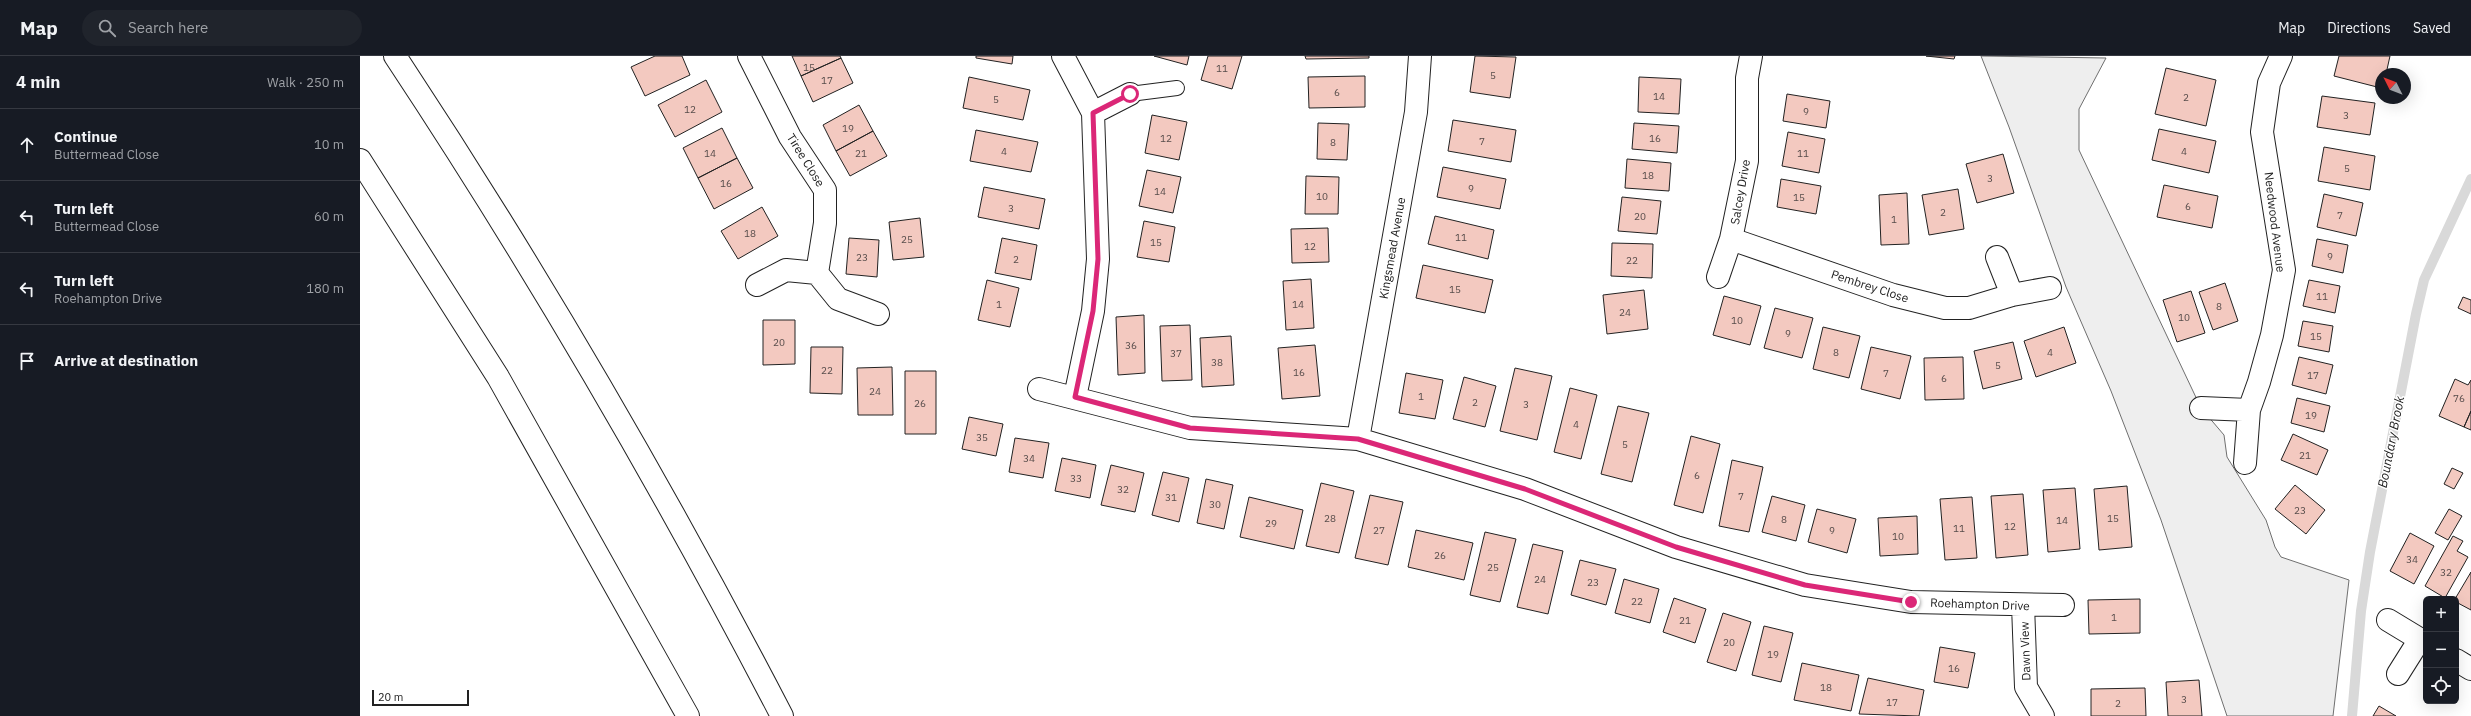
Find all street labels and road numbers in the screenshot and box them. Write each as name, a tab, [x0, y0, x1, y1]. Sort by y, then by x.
street label: Tiree Close	[784, 131, 828, 190]
street label: Salcey Drive	[1727, 158, 1753, 226]
street label: Needwood Avenue	[2261, 171, 2289, 273]
street label: Kingsmead Avenue	[1376, 196, 1408, 300]
street label: Pembrey Close	[1829, 266, 1911, 306]
street label: Roehampton Drive	[1930, 595, 2031, 613]
street label: Dawn View	[2016, 621, 2034, 681]

